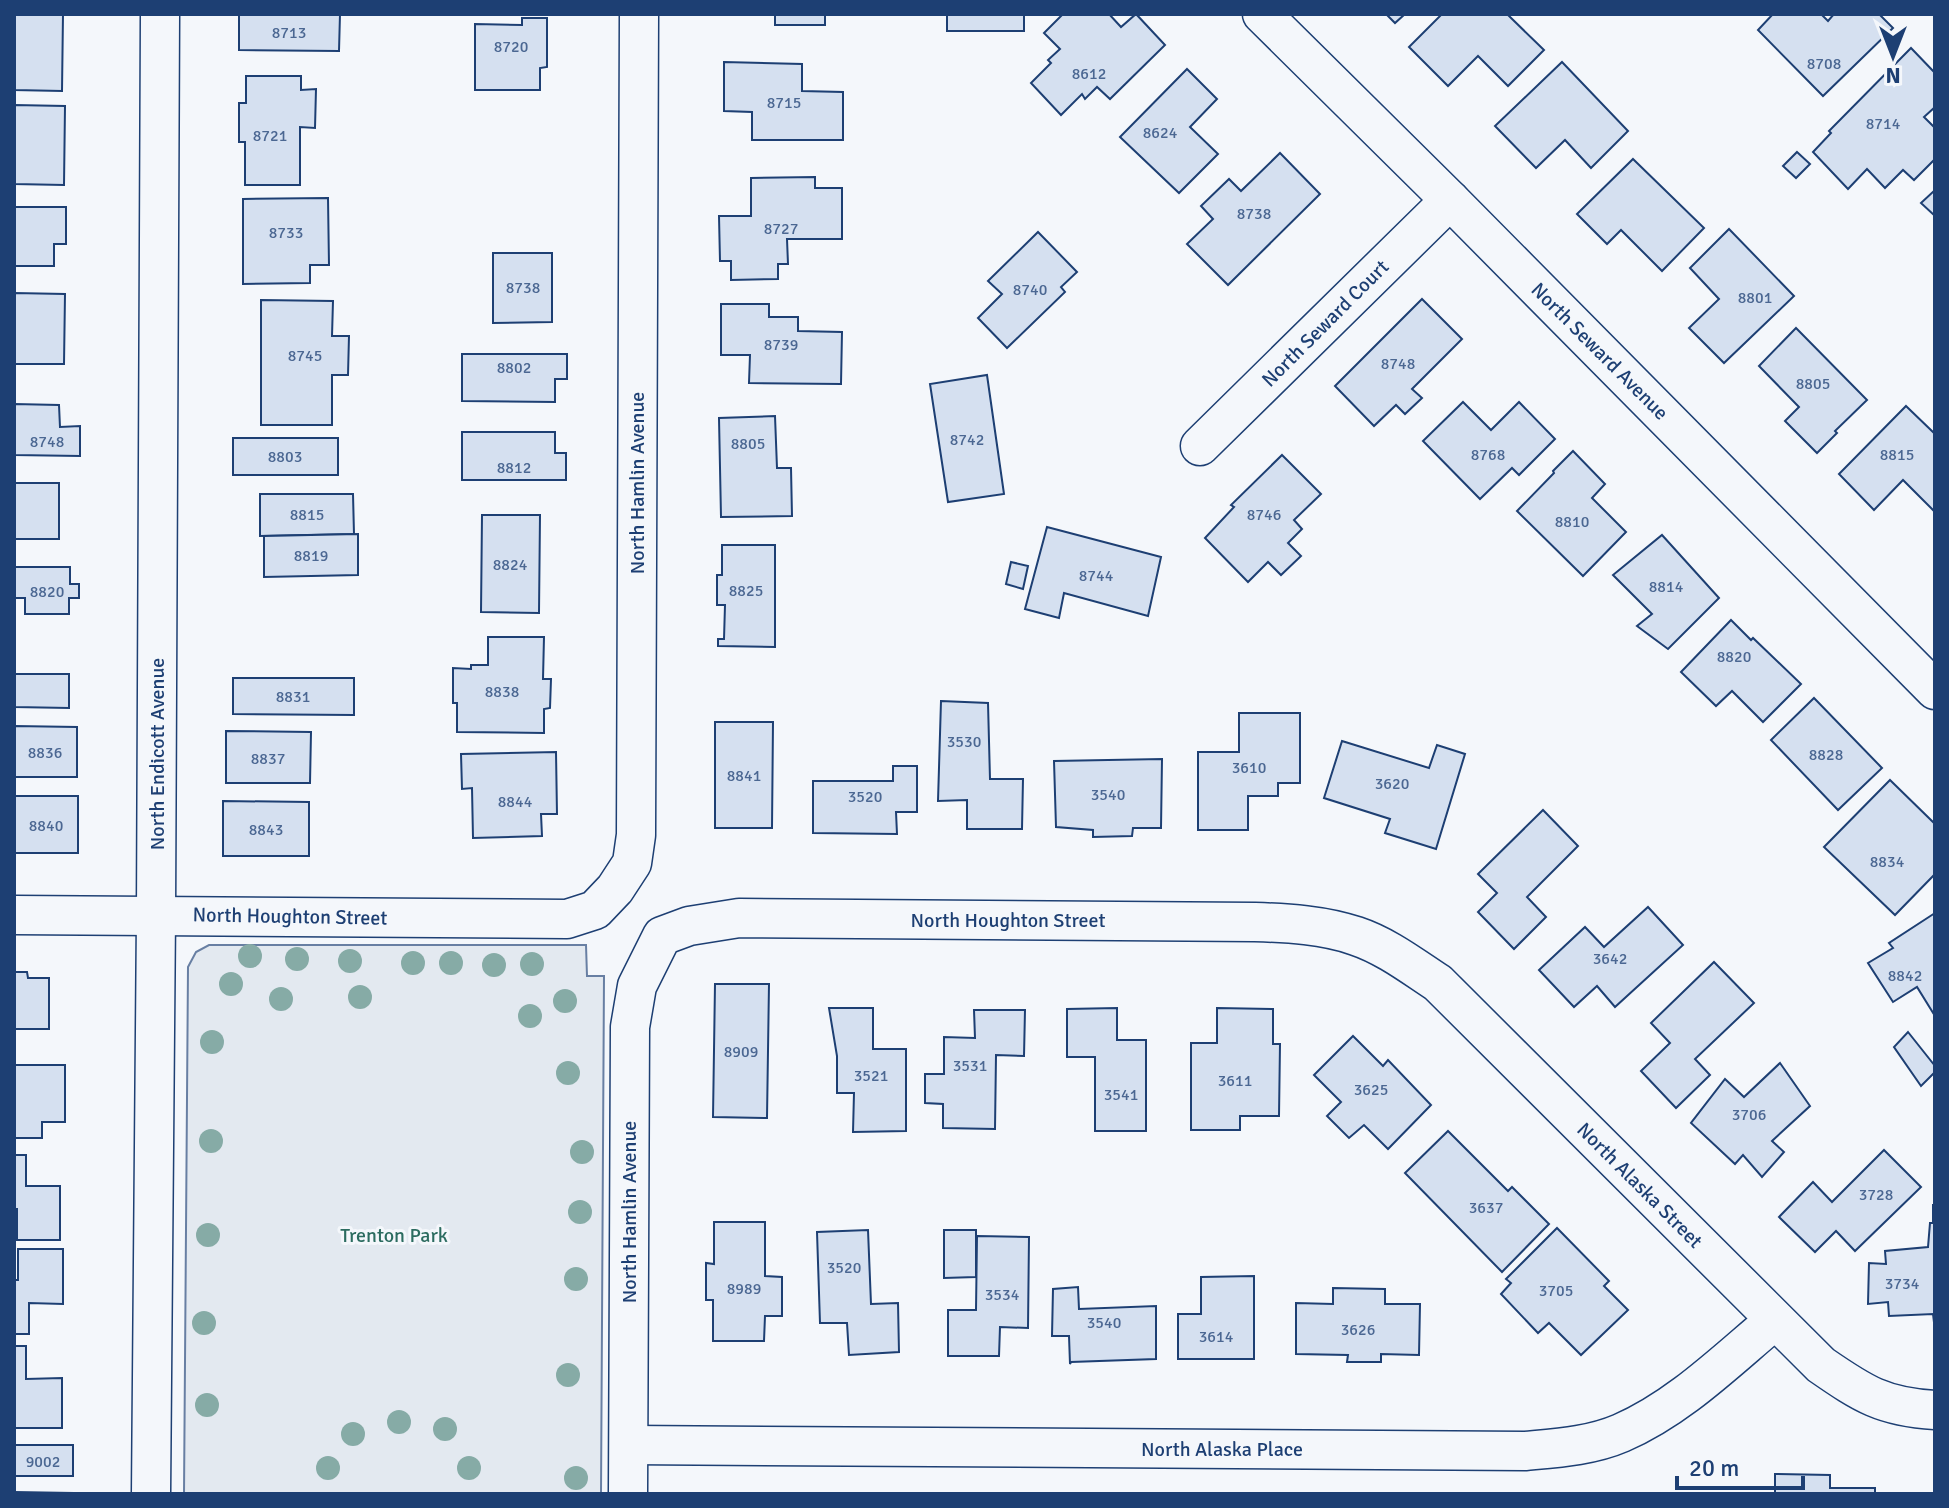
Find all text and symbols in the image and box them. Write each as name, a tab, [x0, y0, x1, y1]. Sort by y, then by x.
north arrow	[1853, 16, 1933, 96]
house number: 8713	[272, 23, 306, 43]
house number: 8720	[494, 37, 528, 57]
house number: 8708	[1807, 54, 1841, 74]
text: N	[1885, 62, 1901, 89]
house number: 8612	[1072, 64, 1106, 84]
house number: 8715	[767, 93, 801, 113]
house number: 8714	[1866, 114, 1901, 134]
house number: 8624	[1143, 123, 1178, 143]
house number: 8721	[253, 126, 287, 146]
house number: 8738	[1237, 204, 1271, 224]
house number: 8727	[764, 219, 798, 239]
house number: 8733	[269, 223, 303, 243]
street label: North Seward Court	[1257, 255, 1394, 392]
street label: North Seward Avenue	[1526, 277, 1674, 425]
house number: 8738	[506, 278, 540, 298]
house number: 8740	[1013, 280, 1047, 300]
house number: 8801	[1738, 288, 1772, 308]
house number: 8739	[764, 335, 798, 355]
house number: 8745	[288, 346, 322, 366]
house number: 8748	[1381, 354, 1415, 374]
house number: 8802	[497, 358, 531, 378]
house number: 8805	[1796, 374, 1830, 394]
street label: North Hamlin Avenue	[625, 392, 650, 574]
house number: 8742	[950, 430, 984, 450]
house number: 8748	[30, 432, 64, 452]
house number: 8805	[731, 434, 765, 454]
house number: 8768	[1471, 445, 1505, 465]
house number: 8815	[1880, 445, 1914, 465]
house number: 8803	[268, 447, 302, 467]
house number: 8812	[497, 458, 531, 478]
house number: 8815	[290, 505, 324, 525]
house number: 8746	[1247, 505, 1281, 525]
house number: 8810	[1555, 512, 1589, 532]
house number: 8819	[294, 546, 328, 566]
house number: 8824	[493, 555, 528, 575]
house number: 8744	[1079, 566, 1114, 586]
house number: 8814	[1649, 577, 1684, 597]
house number: 8825	[729, 581, 763, 601]
house number: 8820	[30, 582, 64, 602]
house number: 8820	[1717, 647, 1751, 667]
street label: North Endicott Avenue	[145, 658, 170, 850]
house number: 8838	[485, 682, 519, 702]
house number: 8831	[276, 687, 310, 707]
house number: 3530	[947, 732, 981, 752]
house number: 8836	[28, 743, 62, 763]
house number: 8828	[1809, 745, 1843, 765]
house number: 8837	[251, 749, 285, 769]
house number: 3610	[1232, 758, 1266, 778]
house number: 8841	[727, 766, 761, 786]
house number: 3620	[1375, 774, 1409, 794]
house number: 3540	[1091, 785, 1125, 805]
house number: 3520	[848, 787, 882, 807]
house number: 8844	[498, 792, 533, 812]
house number: 8840	[29, 816, 63, 836]
house number: 8843	[249, 820, 283, 840]
house number: 8834	[1870, 852, 1905, 872]
street label: North Houghton Street	[192, 902, 388, 931]
street label: North Houghton Street	[911, 908, 1105, 933]
house number: 3642	[1593, 949, 1627, 969]
house number: 8842	[1888, 966, 1922, 986]
house number: 8909	[724, 1042, 758, 1062]
house number: 3531	[953, 1056, 987, 1076]
house number: 3521	[854, 1066, 888, 1086]
house number: 3611	[1218, 1071, 1252, 1091]
house number: 3625	[1354, 1080, 1388, 1100]
house number: 3541	[1104, 1085, 1138, 1105]
house number: 3706	[1732, 1105, 1766, 1125]
street label: North Alaska Street	[1572, 1117, 1708, 1253]
street label: North Hamlin Avenue	[617, 1121, 642, 1303]
house number: 3728	[1859, 1185, 1893, 1205]
house number: 3637	[1469, 1198, 1503, 1218]
park label: Trenton Park	[340, 1223, 448, 1248]
house number: 3520	[827, 1258, 861, 1278]
house number: 3734	[1885, 1274, 1920, 1294]
house number: 8989	[727, 1279, 761, 1299]
house number: 3705	[1539, 1281, 1573, 1301]
house number: 3534	[985, 1285, 1020, 1305]
house number: 3540	[1087, 1313, 1121, 1333]
house number: 3626	[1341, 1320, 1375, 1340]
house number: 3614	[1199, 1327, 1234, 1347]
street label: North Alaska Place	[1141, 1437, 1303, 1462]
scale bar	[1677, 1440, 1803, 1490]
house number: 9002	[26, 1452, 60, 1472]
text: 20 m	[1689, 1453, 1739, 1483]

